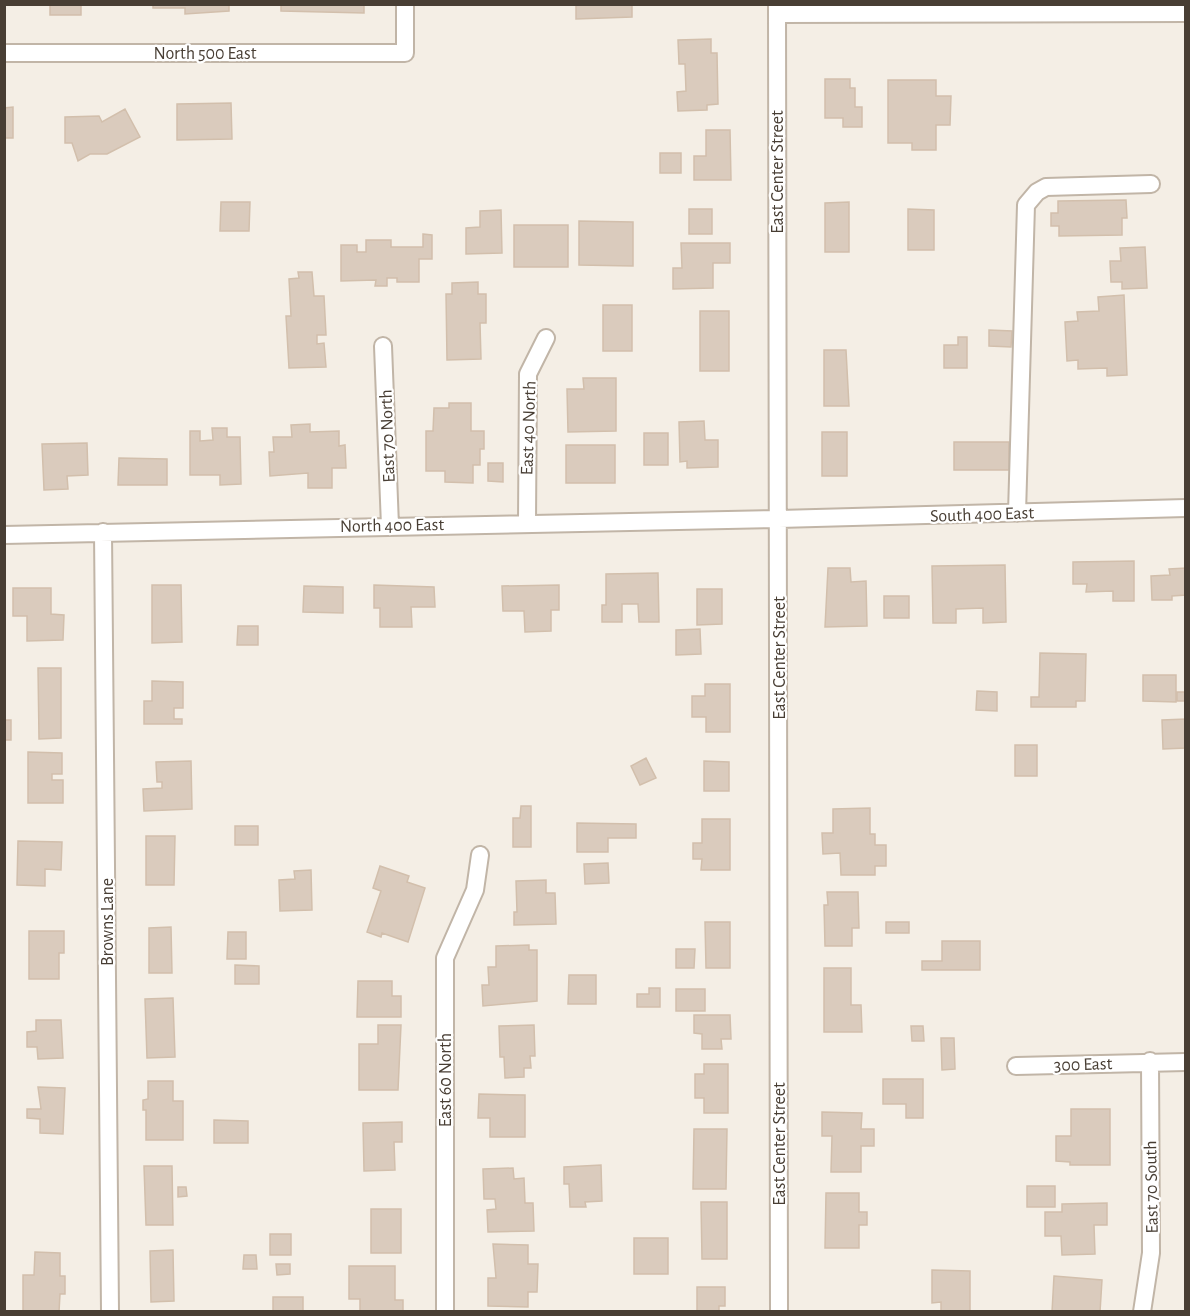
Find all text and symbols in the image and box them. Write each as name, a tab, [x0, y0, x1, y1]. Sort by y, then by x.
street label: North 500 East	[153, 45, 257, 63]
street label: East Center Street	[769, 110, 787, 234]
street label: East 40 North	[518, 380, 540, 476]
street label: East 70 North	[377, 389, 399, 483]
street label: South 400 East	[930, 504, 1035, 526]
street label: North 400 East	[340, 516, 444, 536]
street label: East Center Street	[771, 596, 789, 720]
street label: Browns Lane	[99, 878, 117, 966]
street label: East 60 North	[437, 1033, 455, 1127]
street label: 300 East	[1054, 1055, 1113, 1075]
street label: East Center Street	[771, 1082, 789, 1206]
street label: East 70 South	[1142, 1140, 1162, 1234]

